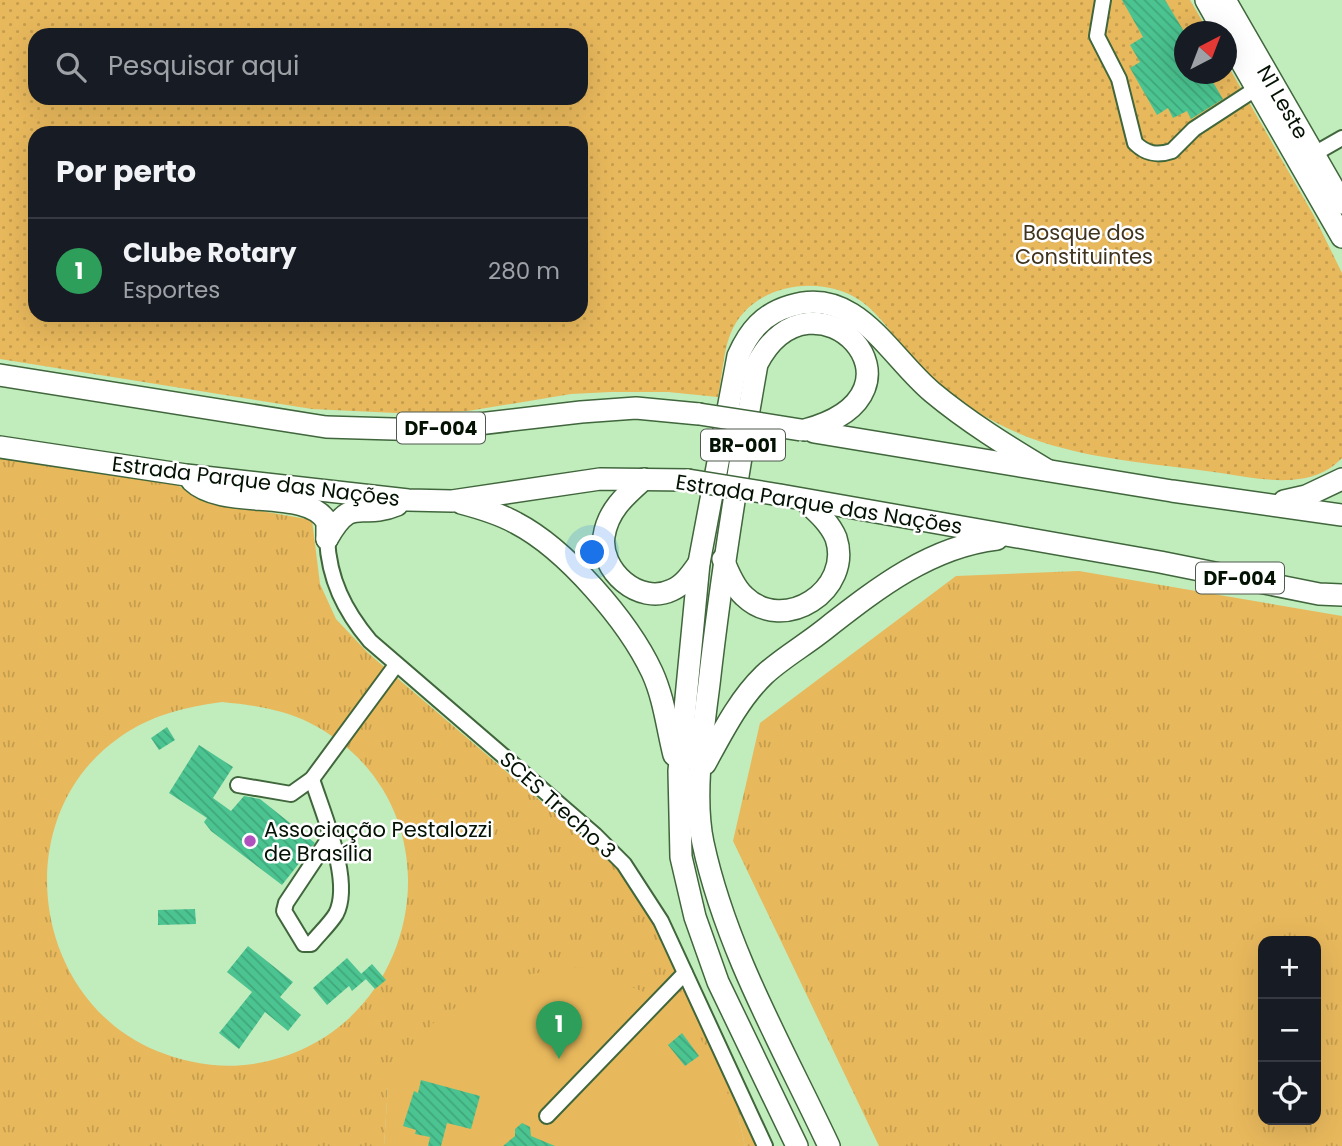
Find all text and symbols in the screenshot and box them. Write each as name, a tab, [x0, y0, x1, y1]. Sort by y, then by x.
north arrow	[1174, 21, 1237, 84]
search box	[28, 28, 588, 105]
icon: search	[52, 48, 90, 86]
text: Pesquisar aqui	[108, 48, 299, 84]
street label: N1 Leste	[1250, 60, 1316, 144]
text: Por perto	[56, 150, 196, 193]
park label: Bosque dos Constituintes	[1015, 218, 1153, 271]
text: Clube Rotary	[123, 235, 296, 271]
text: 1	[75, 255, 83, 287]
text: 280 m	[488, 255, 560, 287]
text: Esportes	[123, 274, 220, 306]
road number: DF-004	[397, 412, 485, 444]
road number: BR-001	[701, 430, 785, 460]
street label: Estrada Parque das Nações	[110, 449, 402, 513]
street label: Estrada Parque das Nações	[674, 467, 964, 541]
your location	[575, 535, 609, 569]
road number: DF-004	[1196, 562, 1284, 594]
street label: SCES Trecho 3	[494, 745, 622, 865]
place label: Associação Pestalozzi de Brasília	[264, 815, 492, 868]
marker: Associação Pestalozzi de Brasília	[242, 833, 258, 849]
map controls	[1258, 936, 1321, 1125]
button: +	[1258, 936, 1321, 999]
button: −	[1258, 999, 1321, 1062]
pin: 1	[536, 1001, 582, 1059]
button: locate	[1258, 1062, 1321, 1125]

